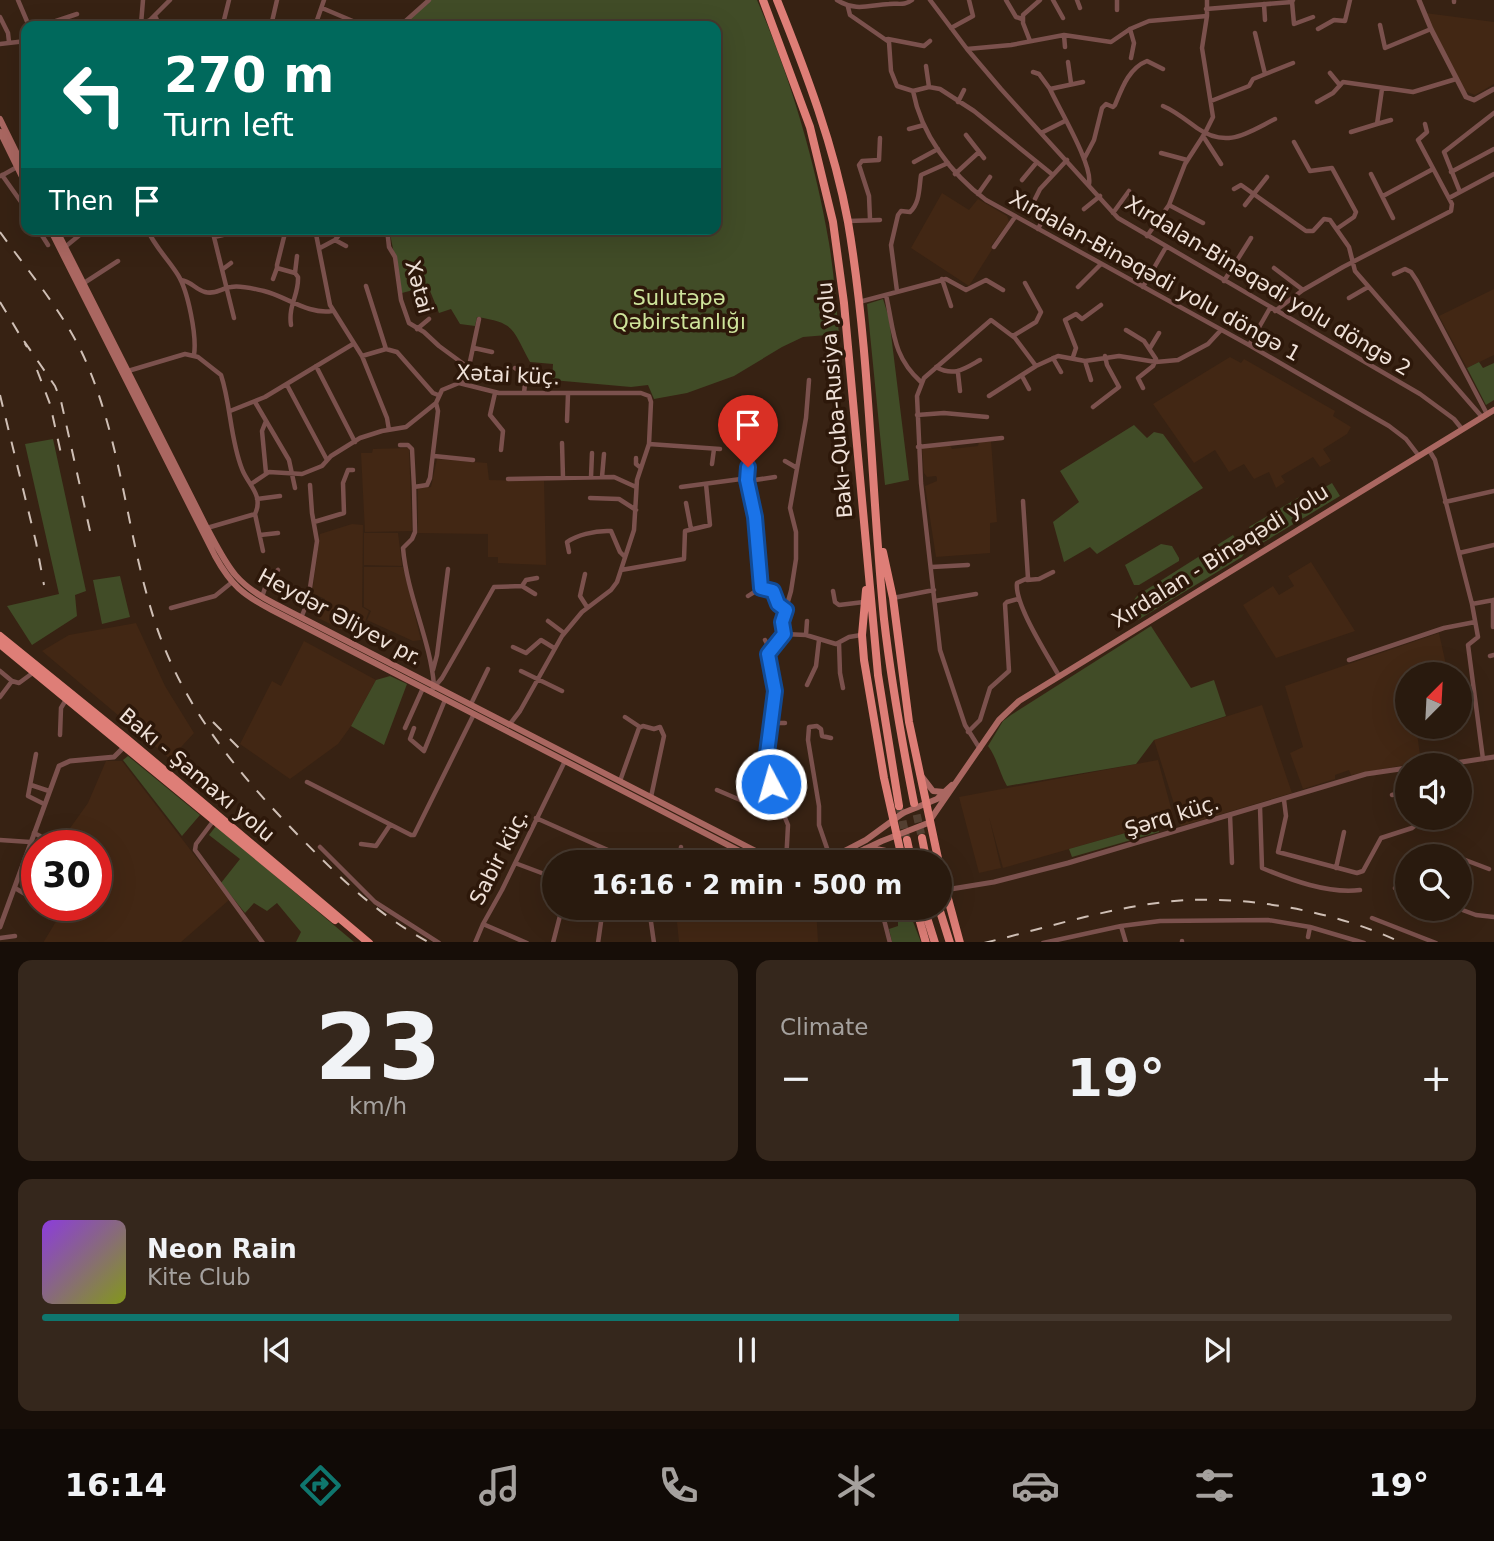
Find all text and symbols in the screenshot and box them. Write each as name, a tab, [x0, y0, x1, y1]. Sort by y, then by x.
text: 270 m	[164, 47, 334, 104]
icon: left	[49, 49, 140, 140]
text: Turn left	[164, 106, 294, 144]
icon: arrive	[128, 182, 166, 220]
text: Then	[49, 186, 114, 216]
street label: Xırdalan-Binəqədi yolu döngə 1	[1005, 186, 1305, 366]
street label: Xırdalan-Binəqədi yolu döngə 2	[1121, 191, 1415, 381]
street label: Xətai	[400, 258, 438, 316]
street label: Bakı-Quba-Rusiya yolu	[813, 281, 857, 519]
park label: Sulutəpə Qəbirstanlığı	[612, 286, 746, 334]
street label: Xətai küç.	[455, 360, 561, 390]
pin	[718, 395, 778, 467]
icon: arrive	[729, 406, 767, 444]
street label: Xırdalan - Binəqədi yolu	[1107, 479, 1333, 633]
street label: Heydər Əliyev pr.	[254, 564, 426, 670]
north arrow	[1395, 662, 1472, 738]
map controls	[1395, 662, 1472, 921]
street label: Bakı - Şamaxı yolu	[115, 703, 279, 847]
position arrow	[734, 747, 808, 821]
button: sound	[1395, 753, 1472, 830]
street label: Şərq küç.	[1122, 790, 1222, 842]
street label: Sabir küç.	[465, 805, 533, 909]
speed limit sign: 30	[21, 830, 112, 921]
button: search	[1395, 844, 1472, 921]
text: 16:16 · 2 min · 500 m	[592, 870, 902, 900]
text: 23	[315, 995, 441, 1100]
text: Climate	[780, 1014, 869, 1040]
text: 19°	[1067, 1048, 1165, 1108]
text: −	[780, 1056, 812, 1100]
text: +	[1420, 1056, 1452, 1100]
text: km/h	[349, 1093, 407, 1119]
text: Neon Rain	[147, 1234, 297, 1264]
text: Kite Club	[147, 1264, 251, 1290]
icon: previous	[258, 1331, 296, 1369]
icon: pause	[728, 1331, 766, 1369]
icon: next	[1198, 1331, 1236, 1369]
icon: directions	[296, 1461, 345, 1510]
icon: music	[475, 1461, 524, 1510]
icon: phone	[654, 1461, 703, 1510]
icon: climate	[832, 1461, 881, 1510]
icon: car	[1011, 1461, 1060, 1510]
icon: filters	[1190, 1461, 1239, 1510]
text: 16:14	[65, 1466, 167, 1504]
text: 19°	[1369, 1466, 1429, 1504]

